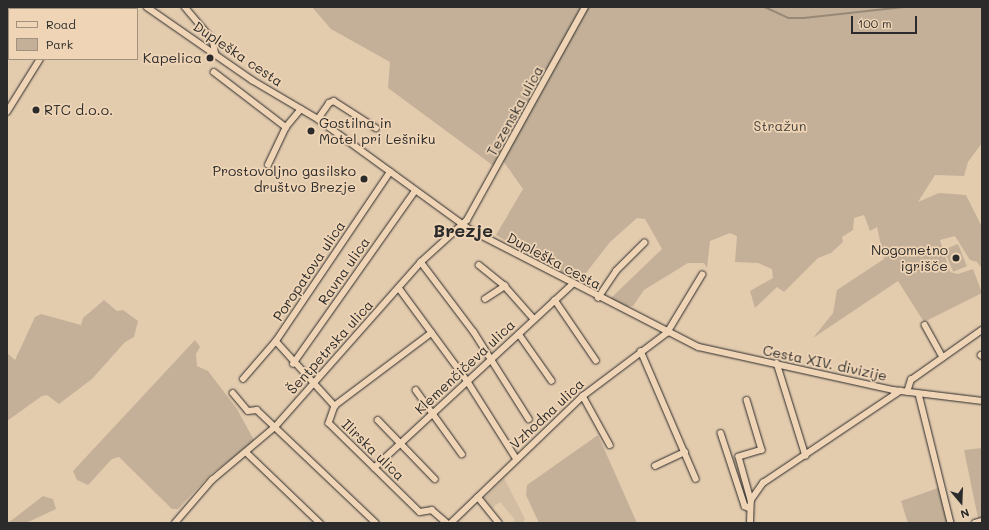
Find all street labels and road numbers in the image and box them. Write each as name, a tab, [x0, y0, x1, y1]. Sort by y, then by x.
street label: Dupleška cesta	[190, 18, 286, 90]
street label: Tezenska ulica	[483, 63, 547, 159]
street label: Poropatova ulica	[269, 218, 349, 324]
street label: Dupleška cesta	[504, 229, 604, 293]
street label: Ravna ulica	[315, 234, 373, 308]
street label: Šentpetrska ulica	[283, 296, 377, 398]
street label: Klemenčičeva ulica	[411, 316, 519, 418]
street label: Cesta XIV. divizije	[761, 342, 889, 384]
street label: Vzhodna ulica	[506, 375, 588, 453]
street label: Ilirska ulica	[338, 416, 408, 484]

